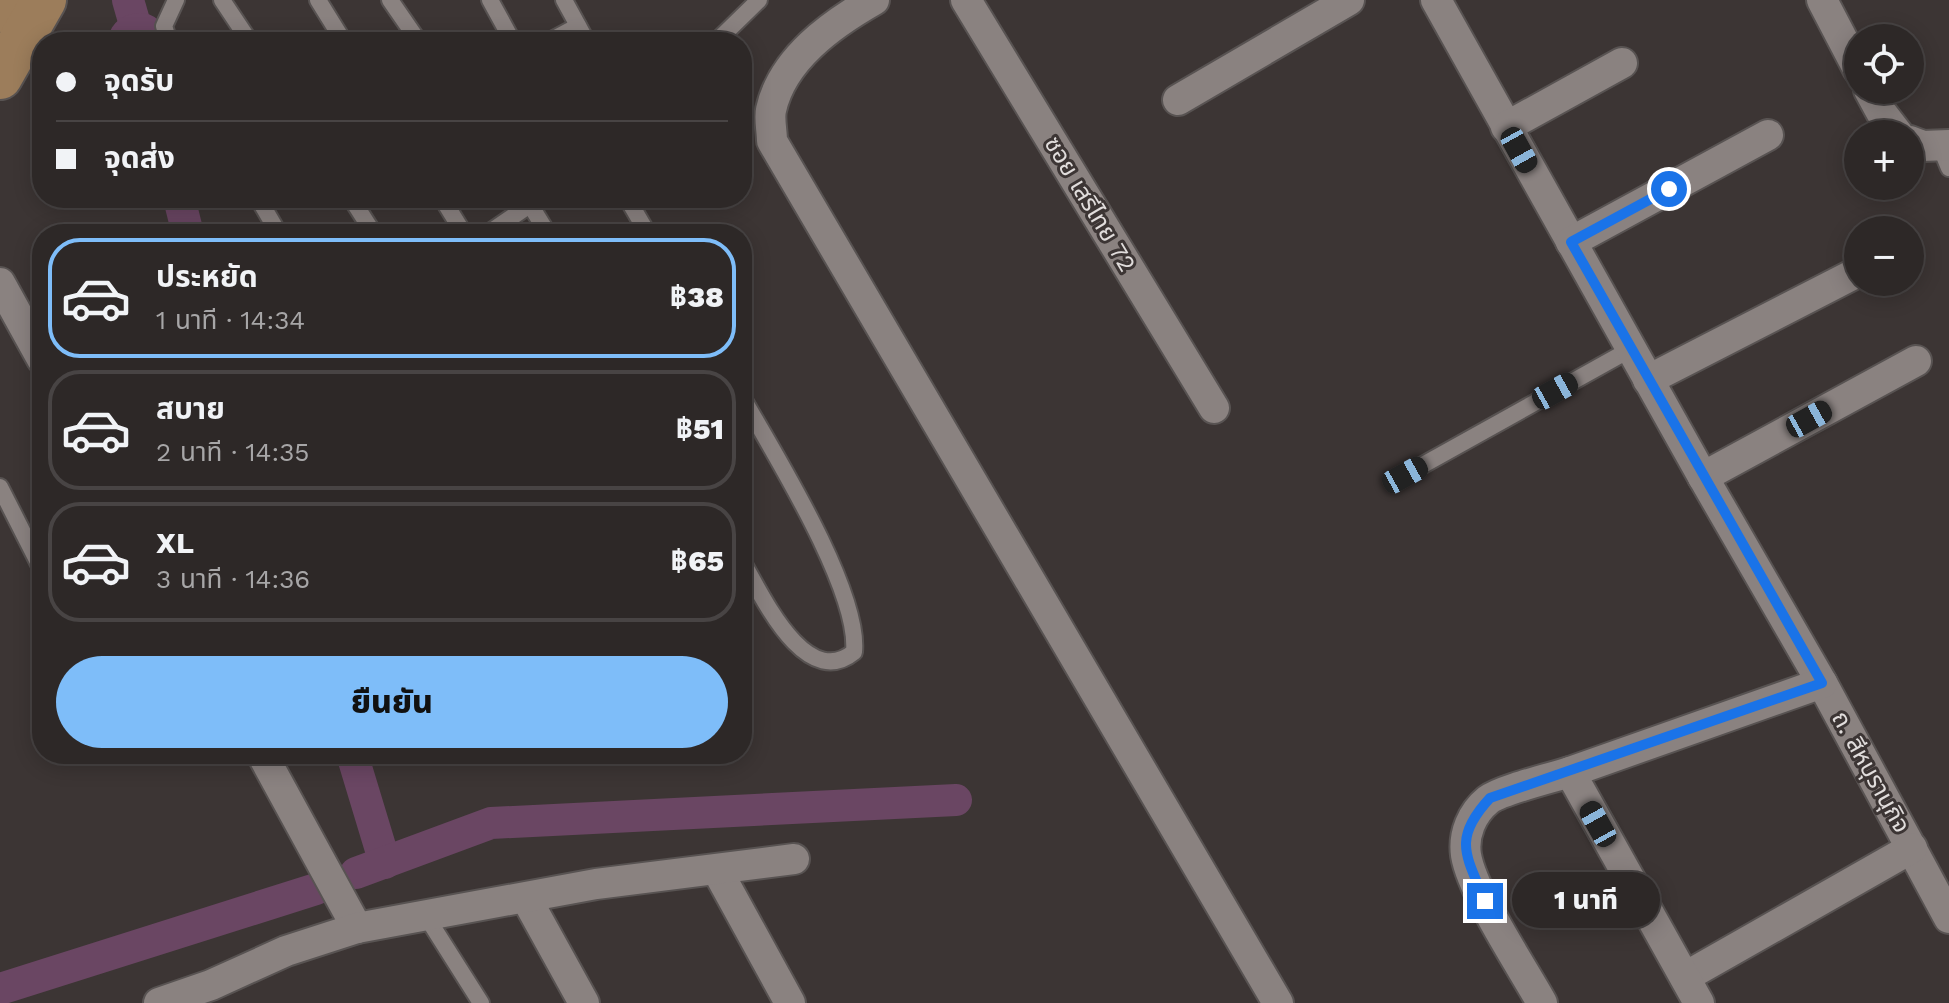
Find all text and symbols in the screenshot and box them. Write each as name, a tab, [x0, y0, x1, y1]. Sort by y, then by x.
map controls	[1844, 24, 1924, 296]
button: locate	[1844, 24, 1924, 104]
text: จุดรับ	[104, 63, 174, 98]
button: +	[1844, 120, 1924, 200]
car	[1497, 123, 1541, 177]
street label: ซอย เสรีไทย 72	[1039, 131, 1141, 277]
text: จุดส่ง	[104, 140, 175, 175]
route start	[1651, 171, 1687, 207]
button: −	[1844, 216, 1924, 296]
text: ประหยัด	[156, 259, 258, 294]
icon: car	[60, 262, 132, 334]
text: ฿38	[670, 279, 724, 314]
text: 1 นาที · 14:34	[156, 305, 305, 335]
car	[1528, 369, 1582, 413]
text: สบาย	[156, 391, 225, 426]
icon: car	[60, 394, 132, 466]
car	[1782, 397, 1836, 441]
text: ฿51	[676, 411, 724, 446]
text: 2 นาที · 14:35	[156, 437, 309, 467]
car	[1378, 453, 1432, 497]
text: XL	[156, 525, 194, 560]
icon: car	[60, 526, 132, 598]
text: ฿65	[670, 543, 724, 578]
text: 3 นาที · 14:36	[156, 564, 310, 594]
button: ยืนยัน	[56, 656, 728, 748]
street label: ถ. สีหบุรานุกิจ	[1825, 706, 1916, 838]
car	[1576, 797, 1620, 851]
callout: 1 นาที	[1513, 873, 1661, 929]
route end	[1467, 883, 1503, 919]
text: 1 นาที	[1554, 885, 1618, 915]

